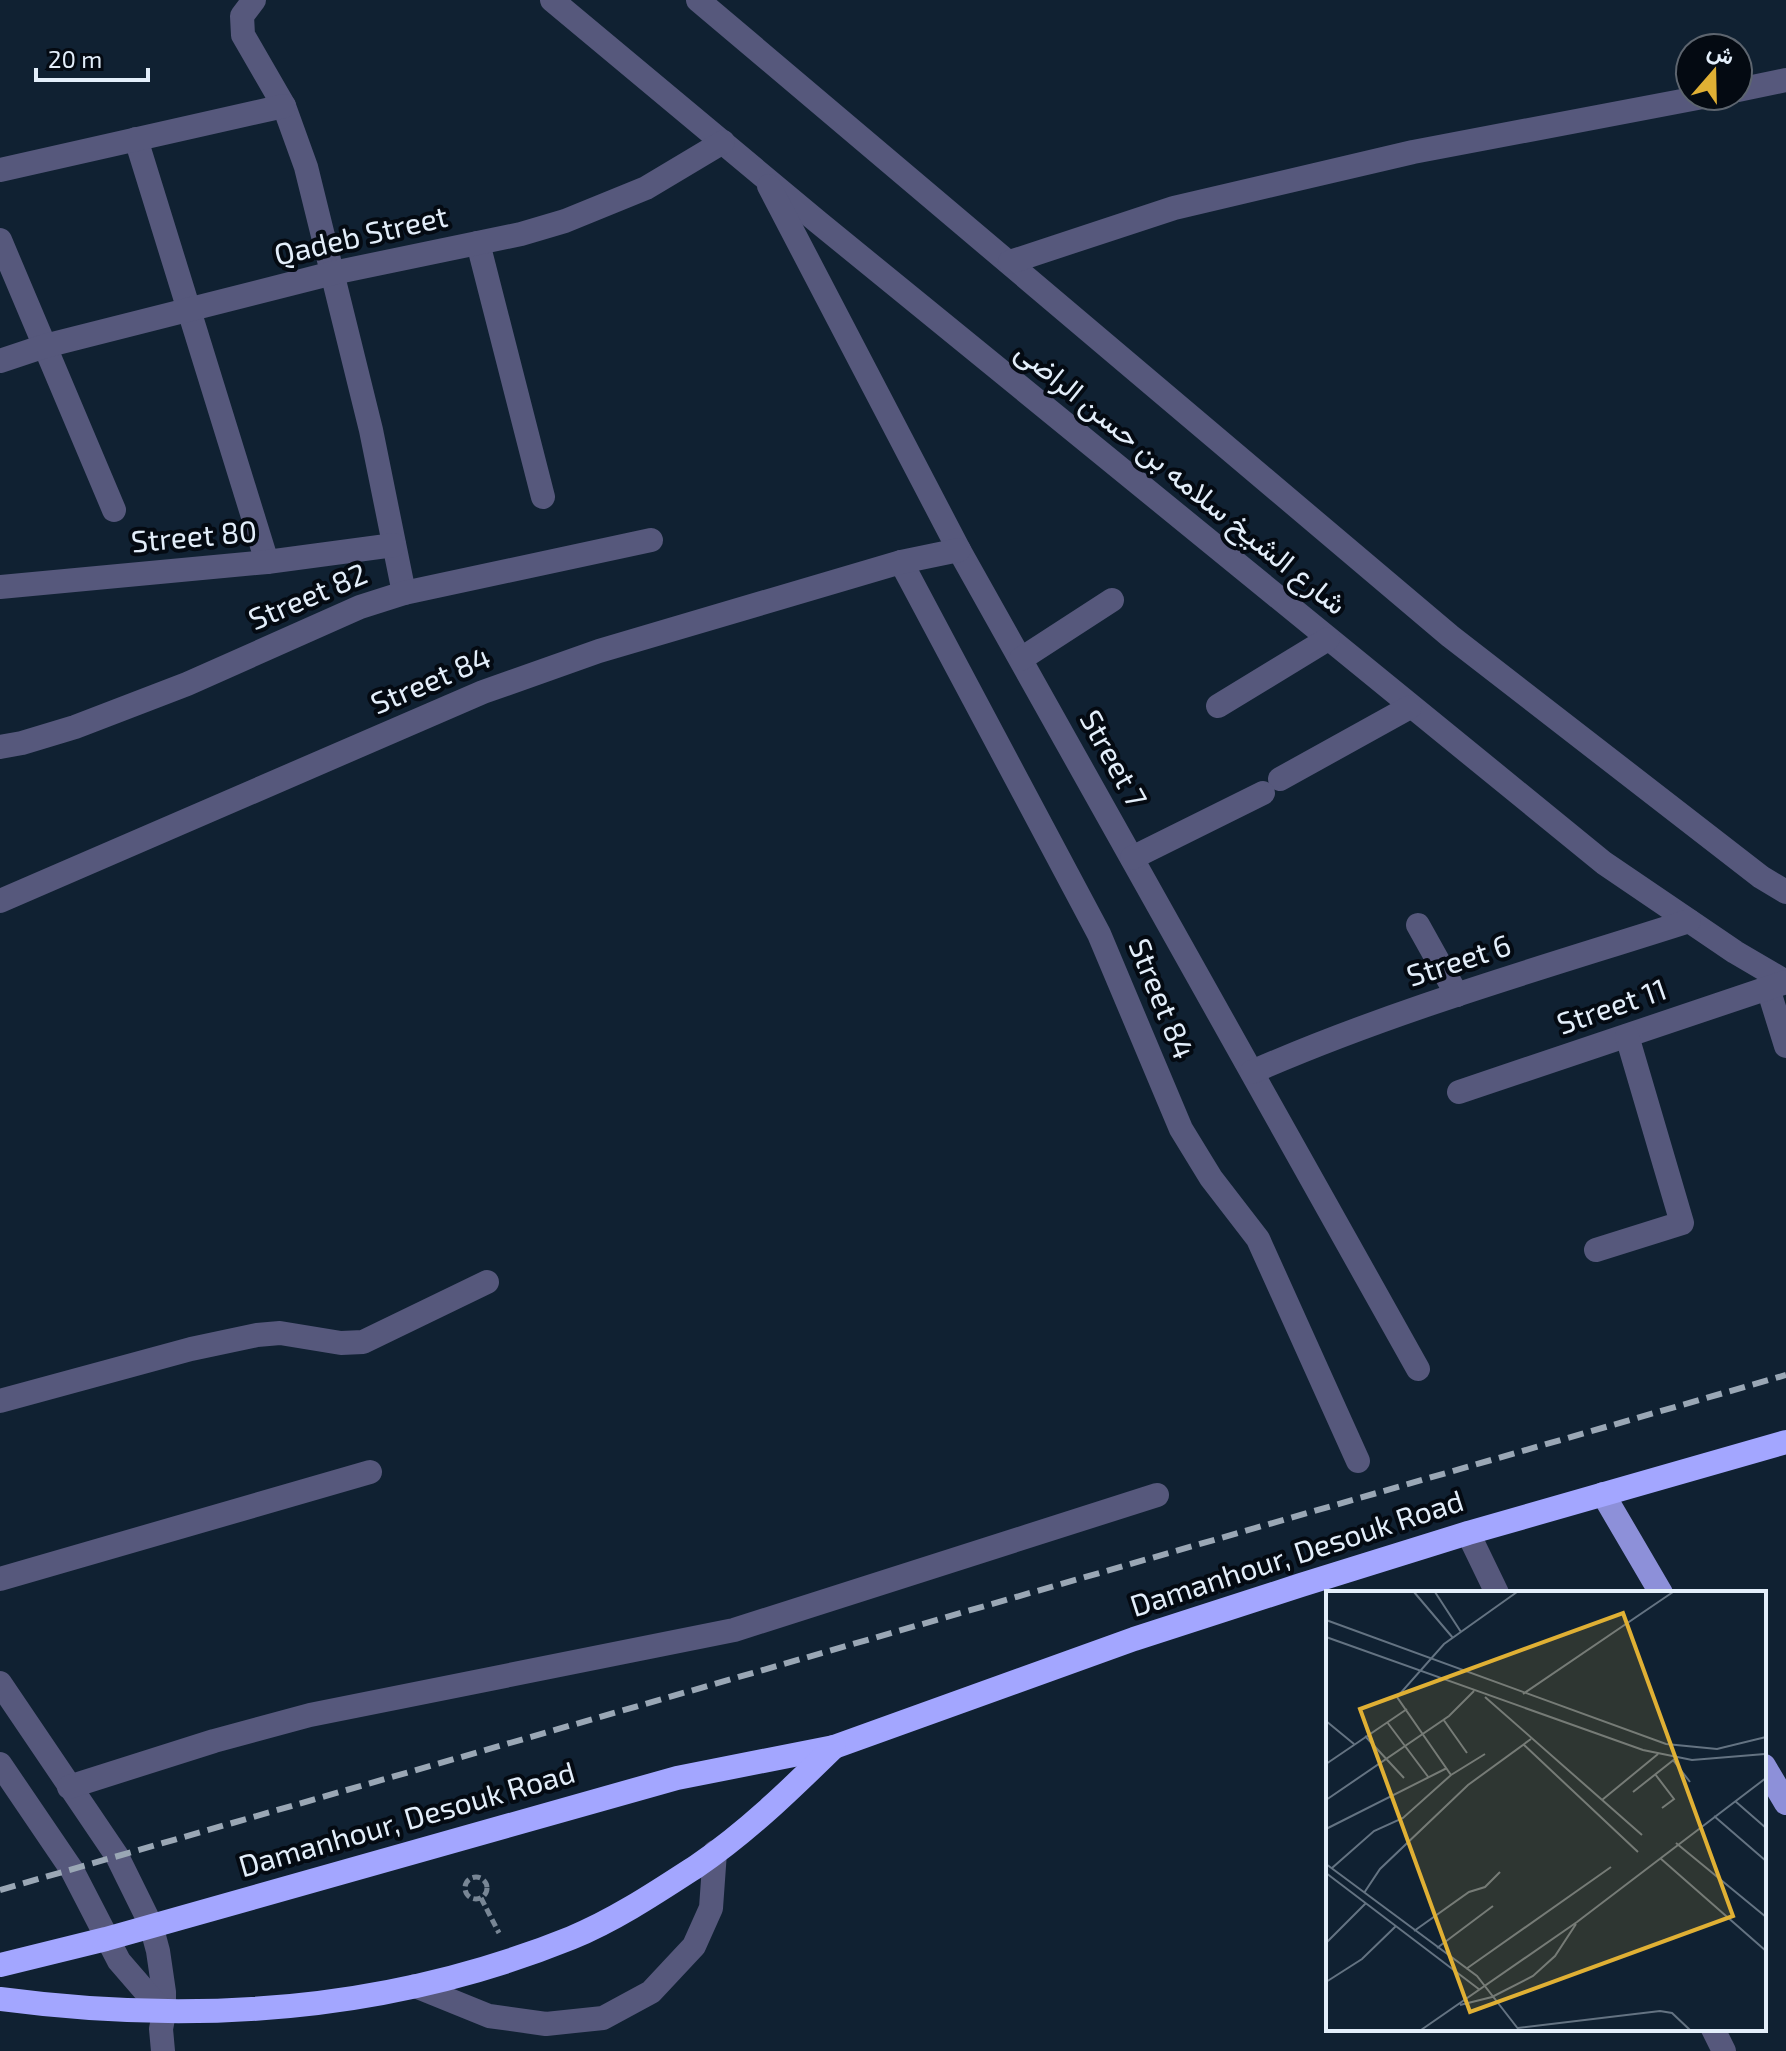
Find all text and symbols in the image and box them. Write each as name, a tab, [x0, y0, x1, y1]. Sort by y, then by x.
scale bar	[36, 32, 148, 82]
north arrow	[1674, 32, 1754, 112]
text: ش	[1704, 36, 1738, 71]
text: 20 m	[48, 44, 102, 73]
street label: Qadeb Street	[270, 197, 451, 271]
street label: شارع الشيخ سلامه بن حسن الراضى	[1007, 332, 1355, 624]
street label: Street 80	[129, 512, 258, 558]
street label: Street 82	[243, 554, 372, 636]
street label: Street 84	[365, 638, 496, 720]
street label: Street 7	[1073, 703, 1156, 813]
street label: Street 6	[1402, 925, 1515, 993]
street label: Street 84	[1122, 933, 1203, 1064]
street label: Street 11	[1552, 970, 1671, 1041]
street label: Damanhour, Desouk Road	[1125, 1481, 1468, 1623]
inset map	[1326, 1591, 1766, 2031]
street label: Damanhour, Desouk Road	[234, 1753, 579, 1883]

